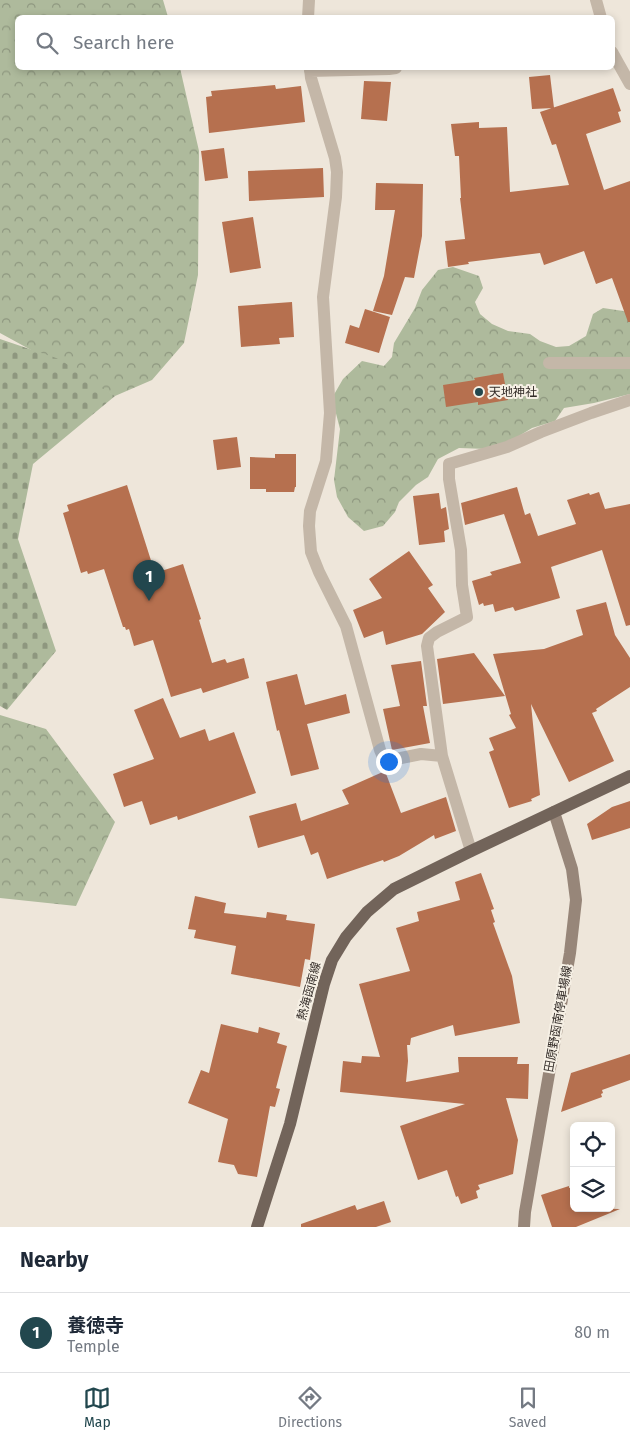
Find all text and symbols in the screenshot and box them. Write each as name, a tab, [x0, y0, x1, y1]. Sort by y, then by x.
search box	[15, 15, 615, 70]
icon: search	[33, 29, 61, 57]
text: Search here	[73, 31, 174, 54]
place label: 天地神社	[489, 385, 537, 399]
marker: 天地神社	[473, 386, 485, 398]
pin: 1	[133, 560, 165, 601]
your location	[376, 749, 402, 775]
street label: 熱海函南線	[294, 960, 324, 1022]
street label: 田原野函南停車場線	[542, 965, 574, 1073]
map controls	[570, 1122, 615, 1212]
button: locate	[570, 1122, 615, 1167]
button: layers	[570, 1167, 615, 1212]
text: Nearby	[20, 1247, 88, 1273]
text: 養徳寺	[67, 1314, 124, 1337]
text: 1	[32, 1323, 40, 1342]
text: 80 m	[574, 1323, 610, 1342]
text: Temple	[67, 1337, 120, 1356]
tab: Map	[83, 1384, 111, 1431]
tab: Directions	[278, 1384, 342, 1431]
tab: Saved	[509, 1384, 547, 1431]

